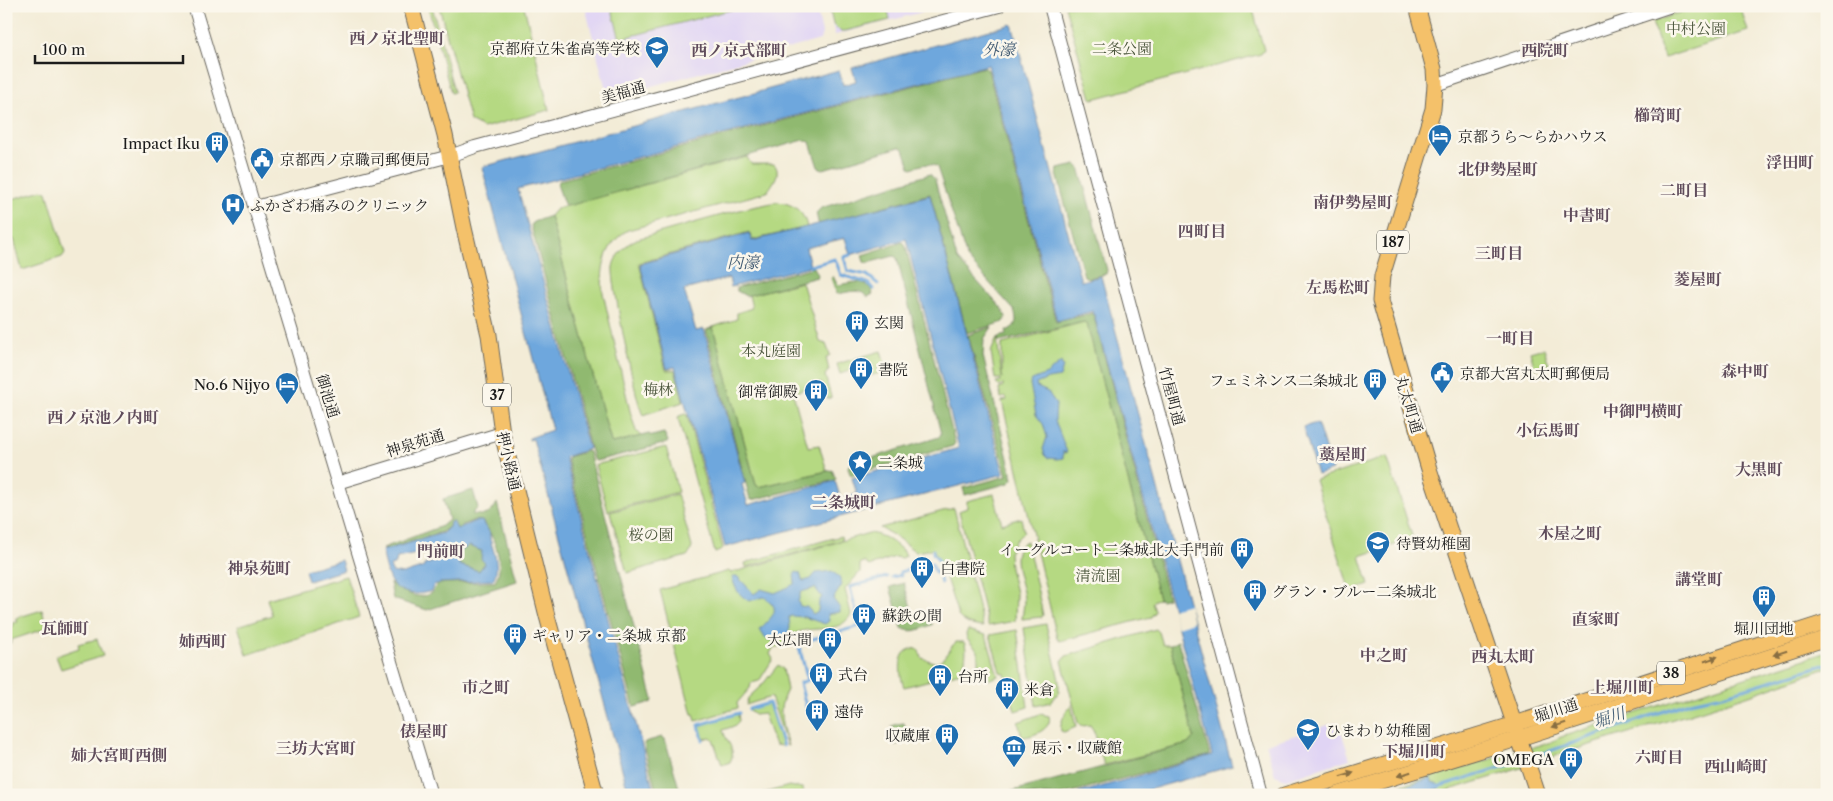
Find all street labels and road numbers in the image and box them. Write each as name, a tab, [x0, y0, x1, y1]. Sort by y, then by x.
street label: 美福通	[599, 77, 647, 107]
road number: 187	[1377, 230, 1409, 253]
street label: 竹屋町通	[1155, 365, 1189, 427]
street label: 御池通	[312, 372, 344, 420]
street label: 丸太町通	[1391, 373, 1427, 435]
road number: 37	[483, 384, 511, 406]
street label: 神泉苑通	[384, 425, 446, 461]
street label: 押小路通	[493, 430, 525, 492]
road number: 38	[1657, 661, 1685, 684]
street label: 堀川通	[1532, 694, 1580, 726]

